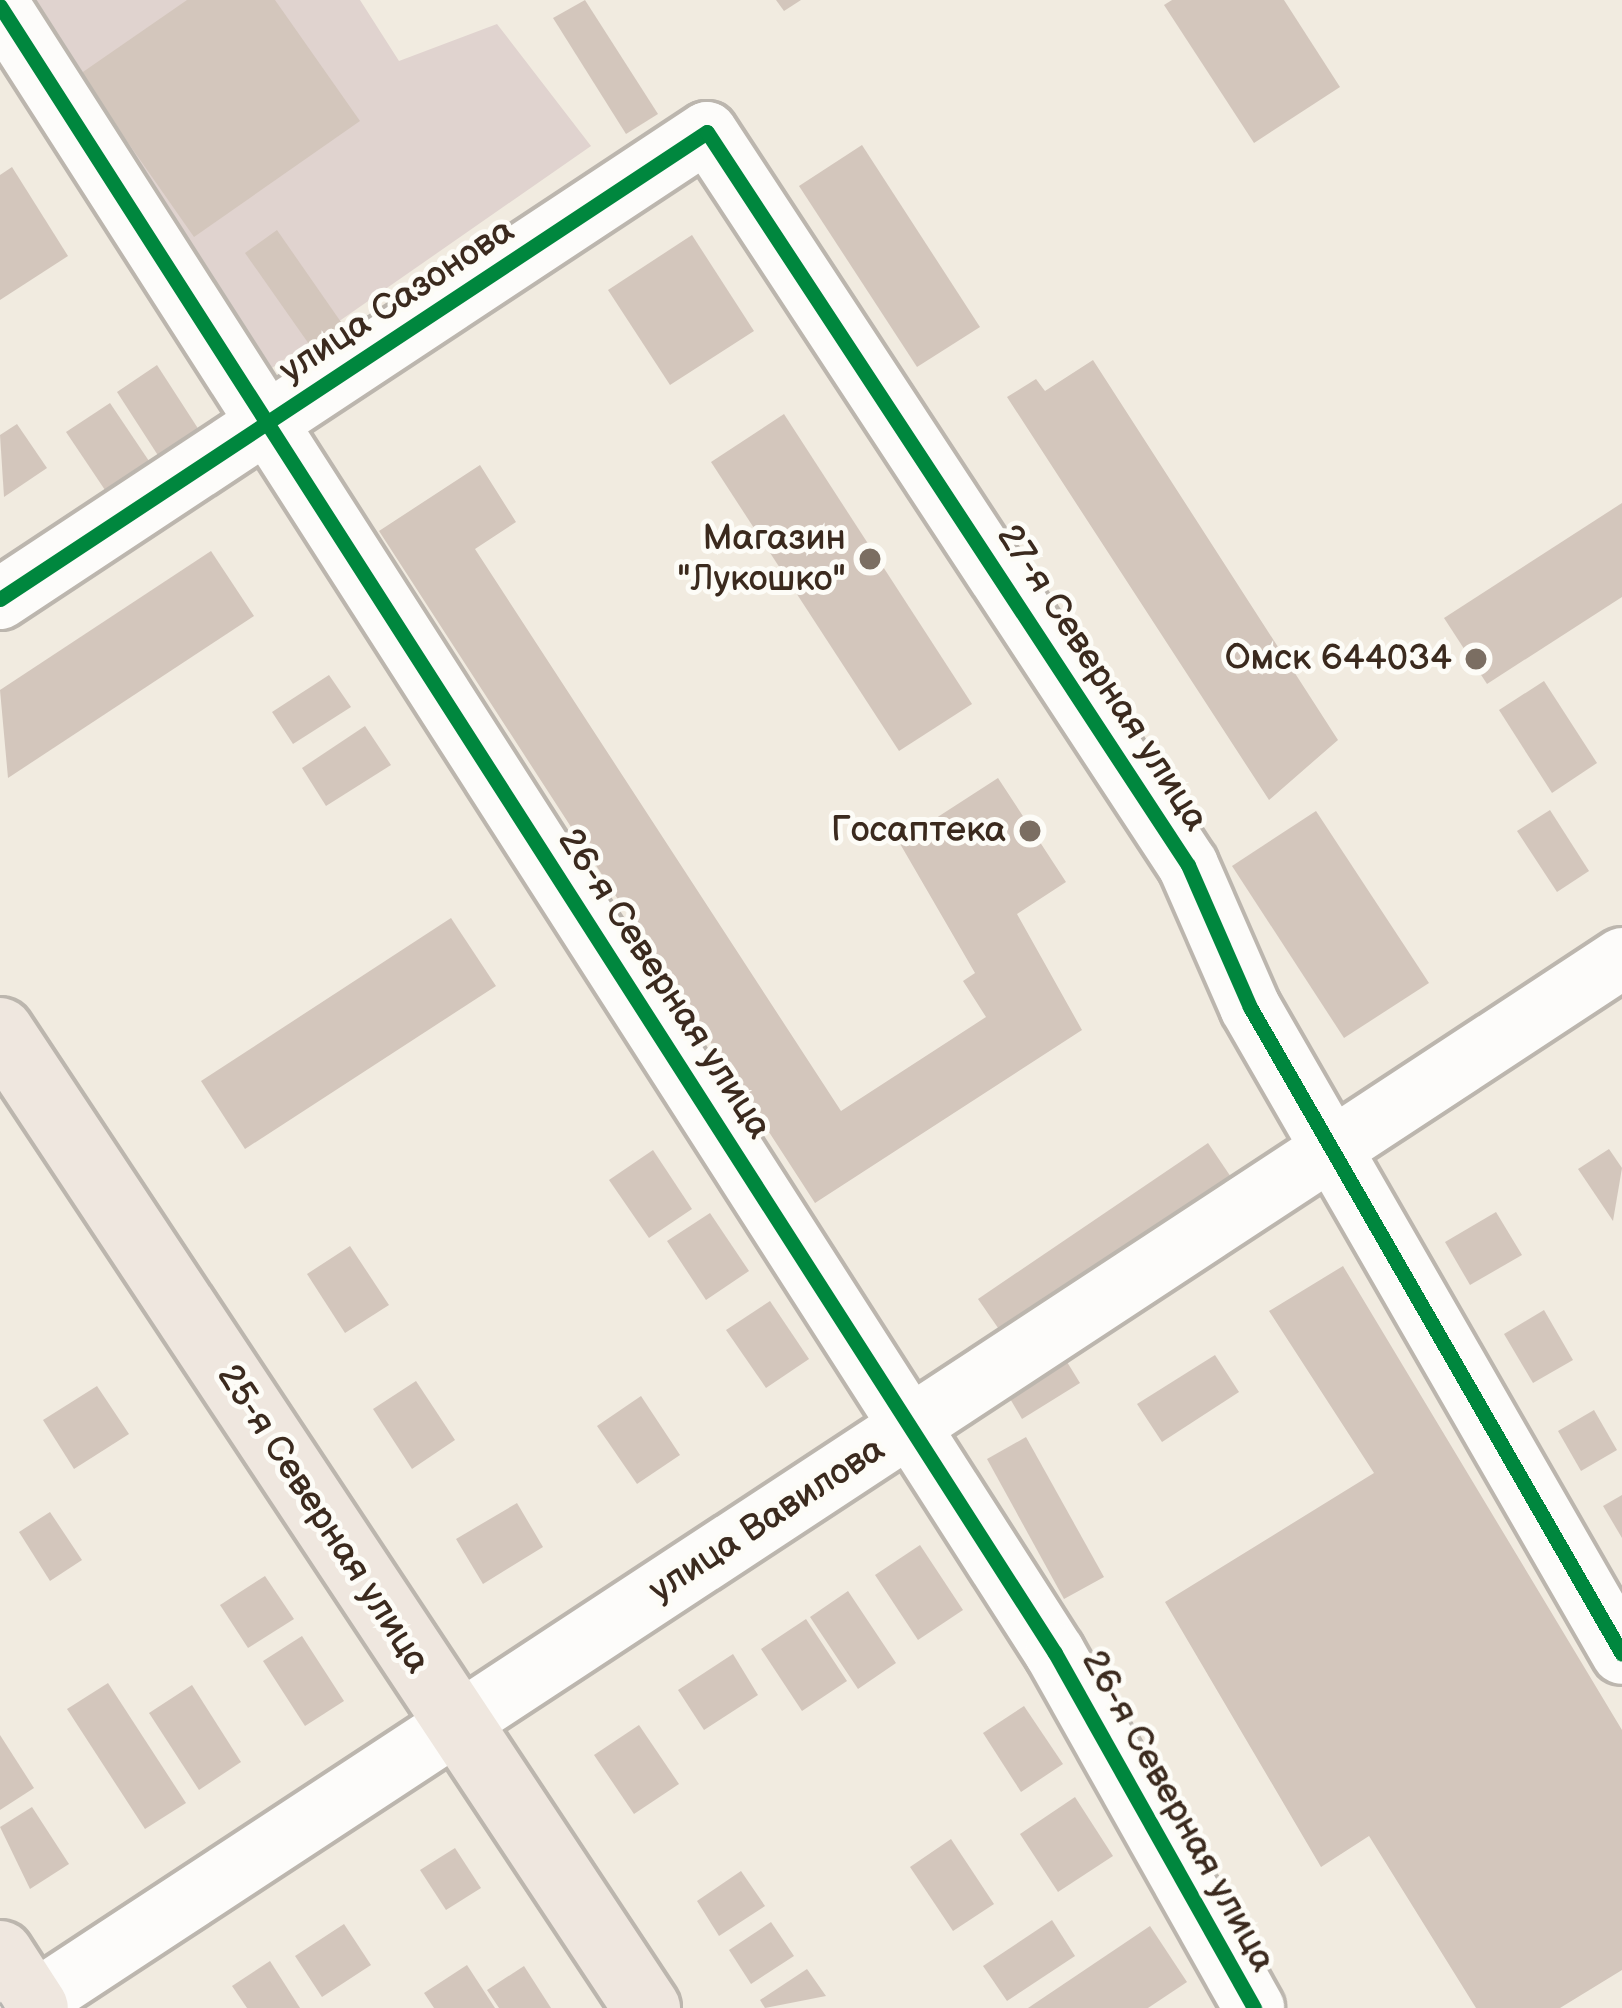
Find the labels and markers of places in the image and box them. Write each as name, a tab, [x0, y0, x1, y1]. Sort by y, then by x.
place label: Магазин "Лукошко"	[677, 516, 846, 601]
marker: Магазин "Лукошко"	[857, 546, 883, 572]
place label: Омск 644034	[1225, 637, 1452, 681]
marker: Омск 644034	[1463, 646, 1489, 672]
place label: Госаптека	[831, 809, 1006, 853]
marker: Госаптека	[1017, 818, 1043, 844]

